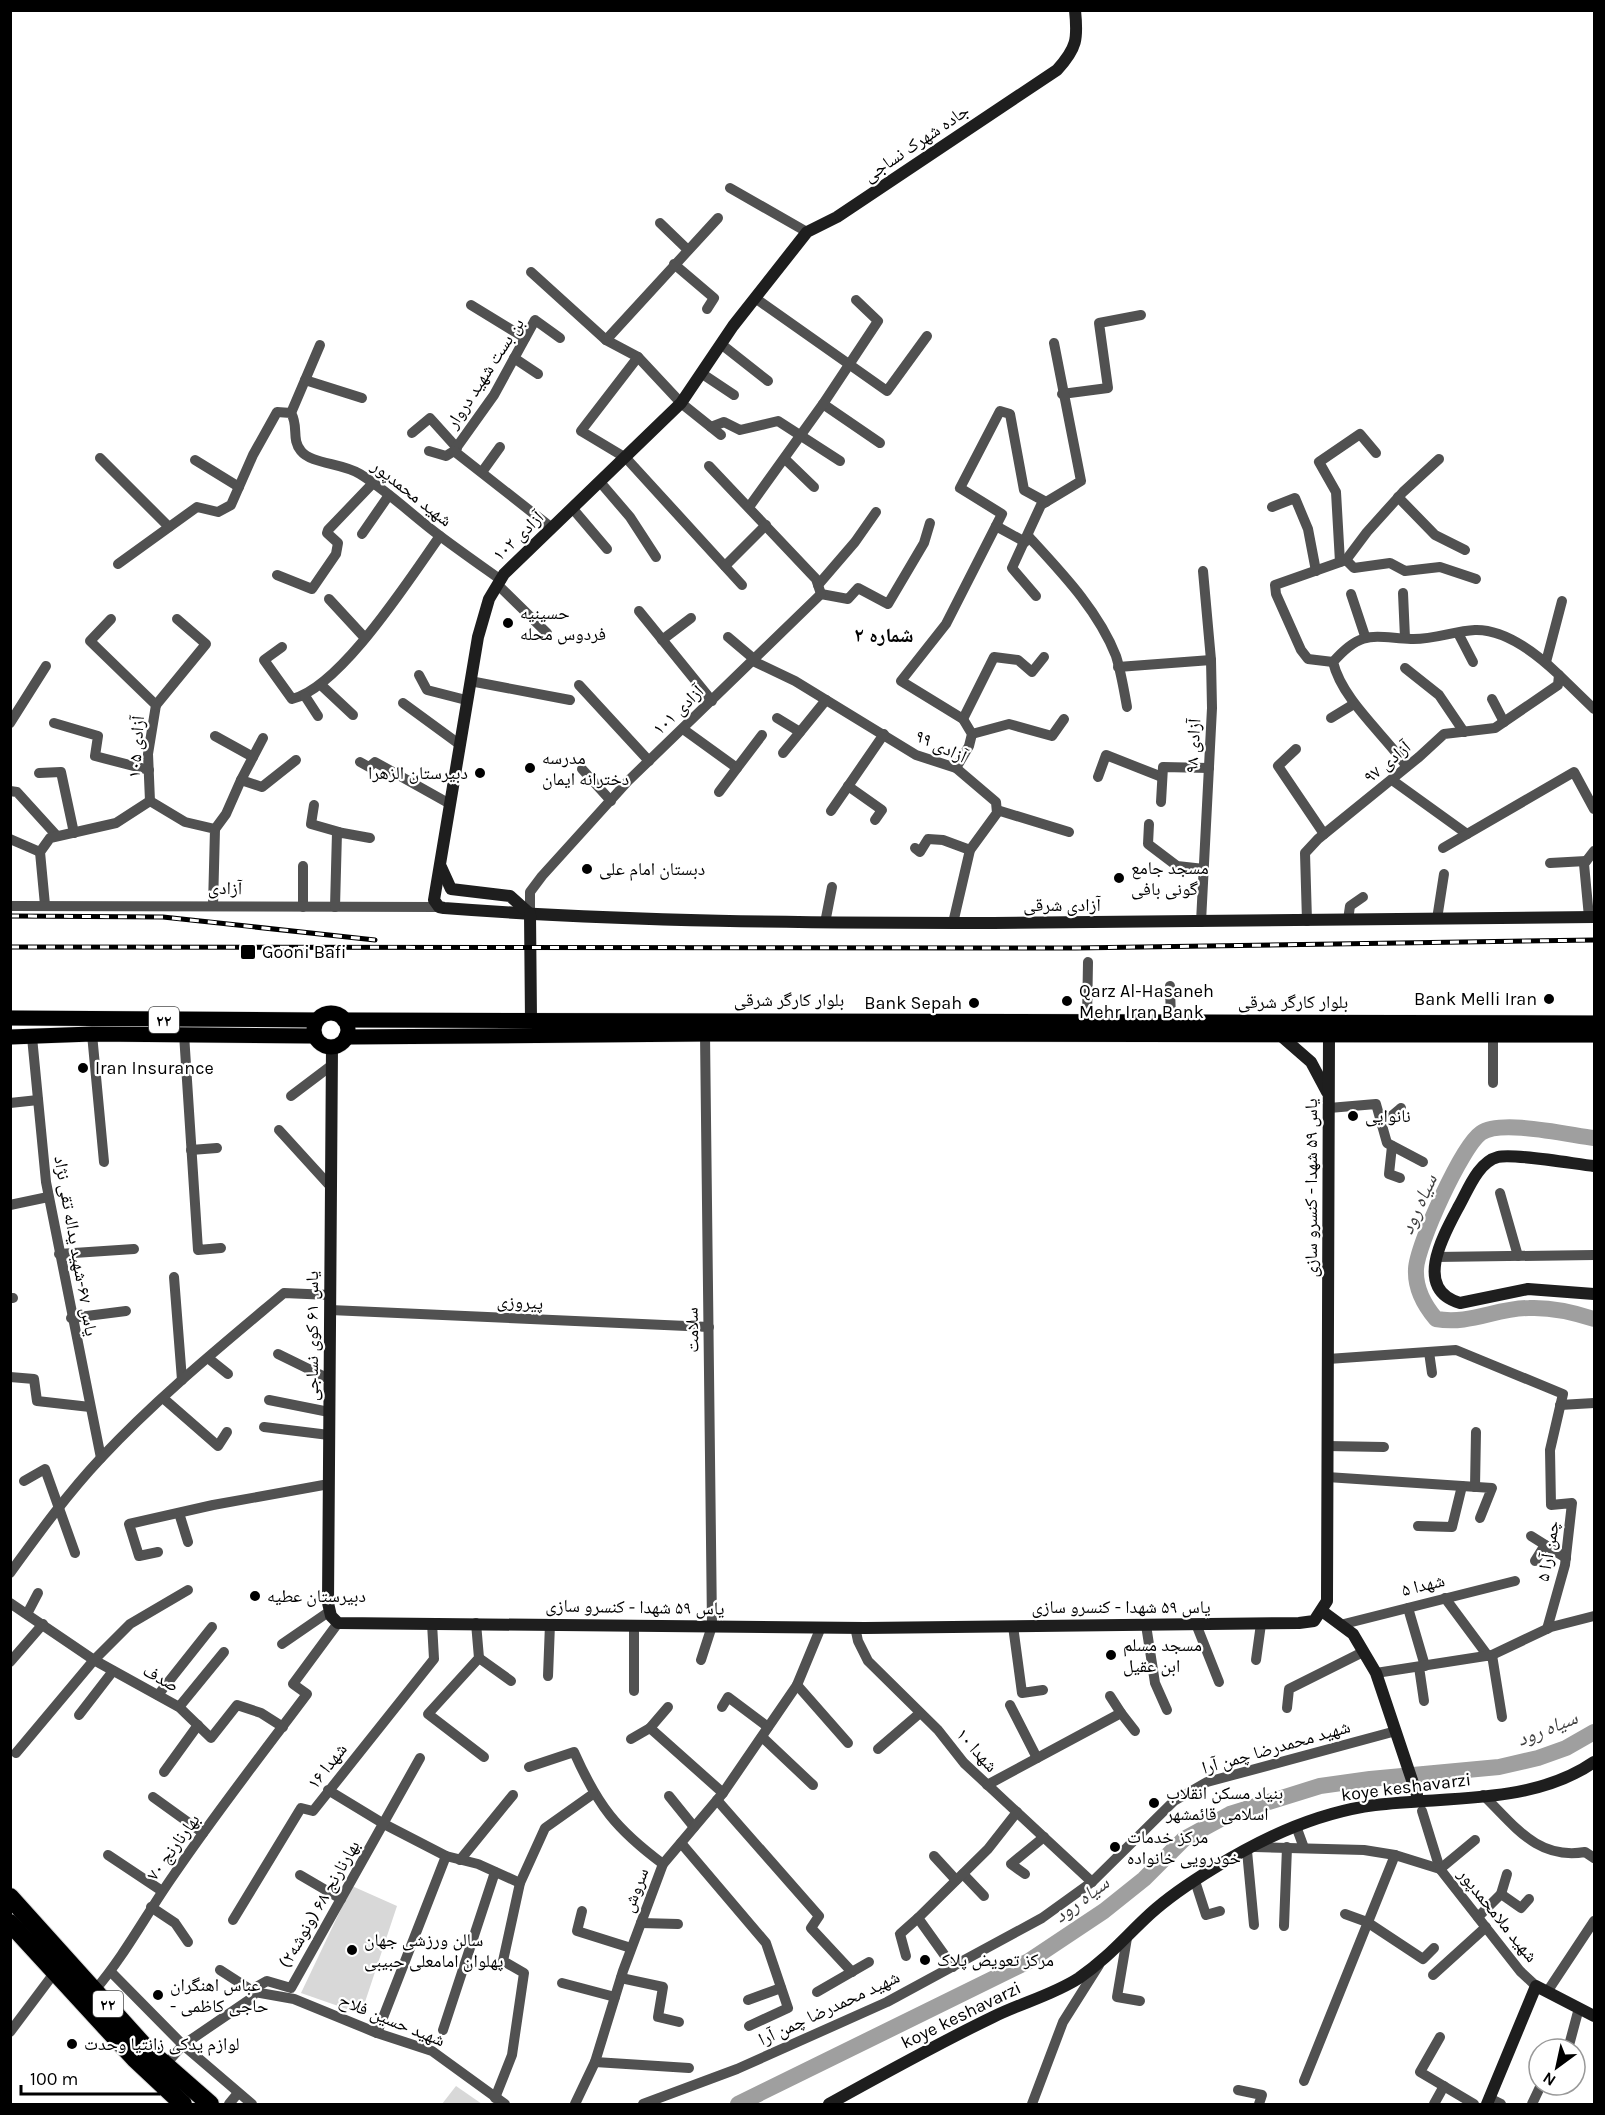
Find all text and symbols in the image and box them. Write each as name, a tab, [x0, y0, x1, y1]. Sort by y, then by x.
street label: جاده شهرک نساجی	[859, 99, 973, 187]
street label: بن بست شهید دروار	[440, 313, 529, 433]
street label: شهید محمدپور	[367, 454, 456, 531]
street label: آزادی ۱۰۲	[488, 506, 548, 566]
place label: حسینیه فردوس محله	[520, 602, 606, 645]
marker: حسینیه فردوس محله	[501, 616, 515, 630]
district label: شماره ۲	[855, 624, 913, 647]
street label: آزادی ۱۰۱	[648, 680, 708, 740]
street label: آزادی ۱۰۵	[123, 715, 149, 779]
street label: آزادی ۹۸	[1181, 718, 1205, 774]
street label: آزادی ٩٩	[912, 725, 971, 768]
street label: آزادی ۹۷	[1359, 736, 1415, 788]
place label: مدرسه دخترانه ایمان	[542, 747, 629, 790]
marker: مدرسه دخترانه ایمان	[523, 761, 537, 775]
place label: دبیرستان الزهرا	[368, 762, 468, 784]
marker: دبیرستان الزهرا	[473, 766, 487, 780]
place label: مسجد جامع گونی بافی	[1131, 857, 1209, 900]
place label: دبستان امام علی	[599, 858, 705, 881]
marker: دبستان امام علی	[580, 862, 594, 876]
marker: مسجد جامع گونی بافی	[1112, 871, 1126, 885]
street label: آزادی	[208, 877, 243, 899]
street label: آزادی شرقی	[1023, 894, 1101, 916]
place label: Gooni Bafi	[262, 941, 346, 963]
marker: Gooni Bafi	[239, 943, 257, 961]
place label: Qarz Al-Hasaneh Mehr Iran Bank	[1079, 980, 1214, 1023]
place label: Bank Melli Iran	[1414, 988, 1537, 1010]
street label: بلوار کارگر شرقی	[734, 989, 844, 1011]
street label: بلوار کارگر شرقی	[1238, 991, 1348, 1013]
place label: Bank Sepah	[864, 992, 962, 1014]
marker: Bank Melli Iran	[1542, 992, 1556, 1006]
marker: Qarz Al-Hasaneh Mehr Iran Bank	[1060, 994, 1074, 1008]
marker: Bank Sepah	[967, 996, 981, 1010]
road number: ۲۲	[149, 1007, 179, 1033]
place label: Iran Insurance	[95, 1057, 214, 1079]
marker: Iran Insurance	[76, 1061, 90, 1075]
street label: یاس ۵۹ شهدا - کنسرو سازی	[1300, 1098, 1322, 1278]
place label: نانوایی	[1365, 1105, 1411, 1127]
marker: نانوایی	[1346, 1109, 1360, 1123]
street label: یاس ۶۷-شهید یداله تقی نژاد	[49, 1154, 103, 1338]
water label: سیاه رود	[1395, 1170, 1442, 1238]
street label: یاس ۶۱ کوی نساجی	[301, 1271, 323, 1401]
street label: پیروزی	[496, 1290, 544, 1314]
street label: سلامت	[681, 1307, 703, 1353]
street label: چمن آرا ۵	[1532, 1519, 1564, 1583]
street label: شهدا ۵	[1399, 1569, 1447, 1601]
place label: دبیرستان عطیه	[267, 1585, 366, 1607]
marker: دبیرستان عطیه	[248, 1589, 262, 1603]
street label: یاس ۵۹ شهدا - کنسرو سازی	[545, 1594, 725, 1620]
street label: یاس ۵۹ شهدا - کنسرو سازی	[1031, 1596, 1211, 1618]
place label: مسجد مسلم ابن عقیل	[1123, 1634, 1202, 1677]
marker: مسجد مسلم ابن عقیل	[1104, 1648, 1118, 1662]
street label: صدف	[139, 1659, 183, 1697]
water label: سیاه رود	[1514, 1706, 1582, 1751]
street label: شهید محمدرضا چمن آرا	[1199, 1715, 1353, 1779]
street label: شهدا ۱۰	[951, 1723, 1003, 1777]
street label: شهدا ۱۶	[302, 1739, 352, 1793]
street label: koye keshavarzi	[1340, 1768, 1472, 1806]
place label: بنیاد مسکن انقلاب اسلامی قائمشهر	[1165, 1782, 1283, 1825]
marker: بنیاد مسکن انقلاب اسلامی قائمشهر	[1147, 1796, 1161, 1810]
street label: بهارنارنج ۷۰	[141, 1809, 205, 1885]
place label: مرکز خدمات خودرویی خانواده	[1127, 1826, 1241, 1869]
street label: بهارنارنج ۶۸ (ونوشه۲)	[273, 1836, 365, 1972]
marker: مرکز خدمات خودرویی خانواده	[1108, 1840, 1122, 1854]
street label: شهید ملامحمدپور	[1453, 1863, 1543, 1967]
street label: سروش	[617, 1865, 653, 1915]
water label: سیاه رود	[1049, 1871, 1114, 1928]
place label: سالن ورزشی جهان پهلوان امامعلی حبیبی	[364, 1929, 504, 1972]
marker: سالن ورزشی جهان پهلوان امامعلی حبیبی	[345, 1943, 359, 1957]
place label: مرکز تعویض پلاک	[937, 1949, 1054, 1971]
marker: مرکز تعویض پلاک	[918, 1953, 932, 1967]
street label: شهید محمدرضا چمن آرا	[755, 1966, 903, 2050]
place label: عباس اهنگران - حاجی کاظمی	[170, 1974, 268, 2017]
street label: koye keshavarzi	[897, 1976, 1025, 2054]
marker: عباس اهنگران - حاجی کاظمی	[151, 1988, 165, 2002]
street label: شهید حسین فلاح	[335, 1989, 448, 2052]
road number: ۲۲	[93, 1991, 123, 2017]
place label: لوازم یدکی زانتیا وحدت	[84, 2033, 240, 2056]
marker: لوازم یدکی زانتیا وحدت	[65, 2037, 79, 2051]
north arrow	[1527, 2037, 1587, 2097]
scale bar	[21, 2058, 159, 2096]
text: 100 m	[30, 2068, 78, 2090]
text: N	[1539, 2068, 1559, 2090]

